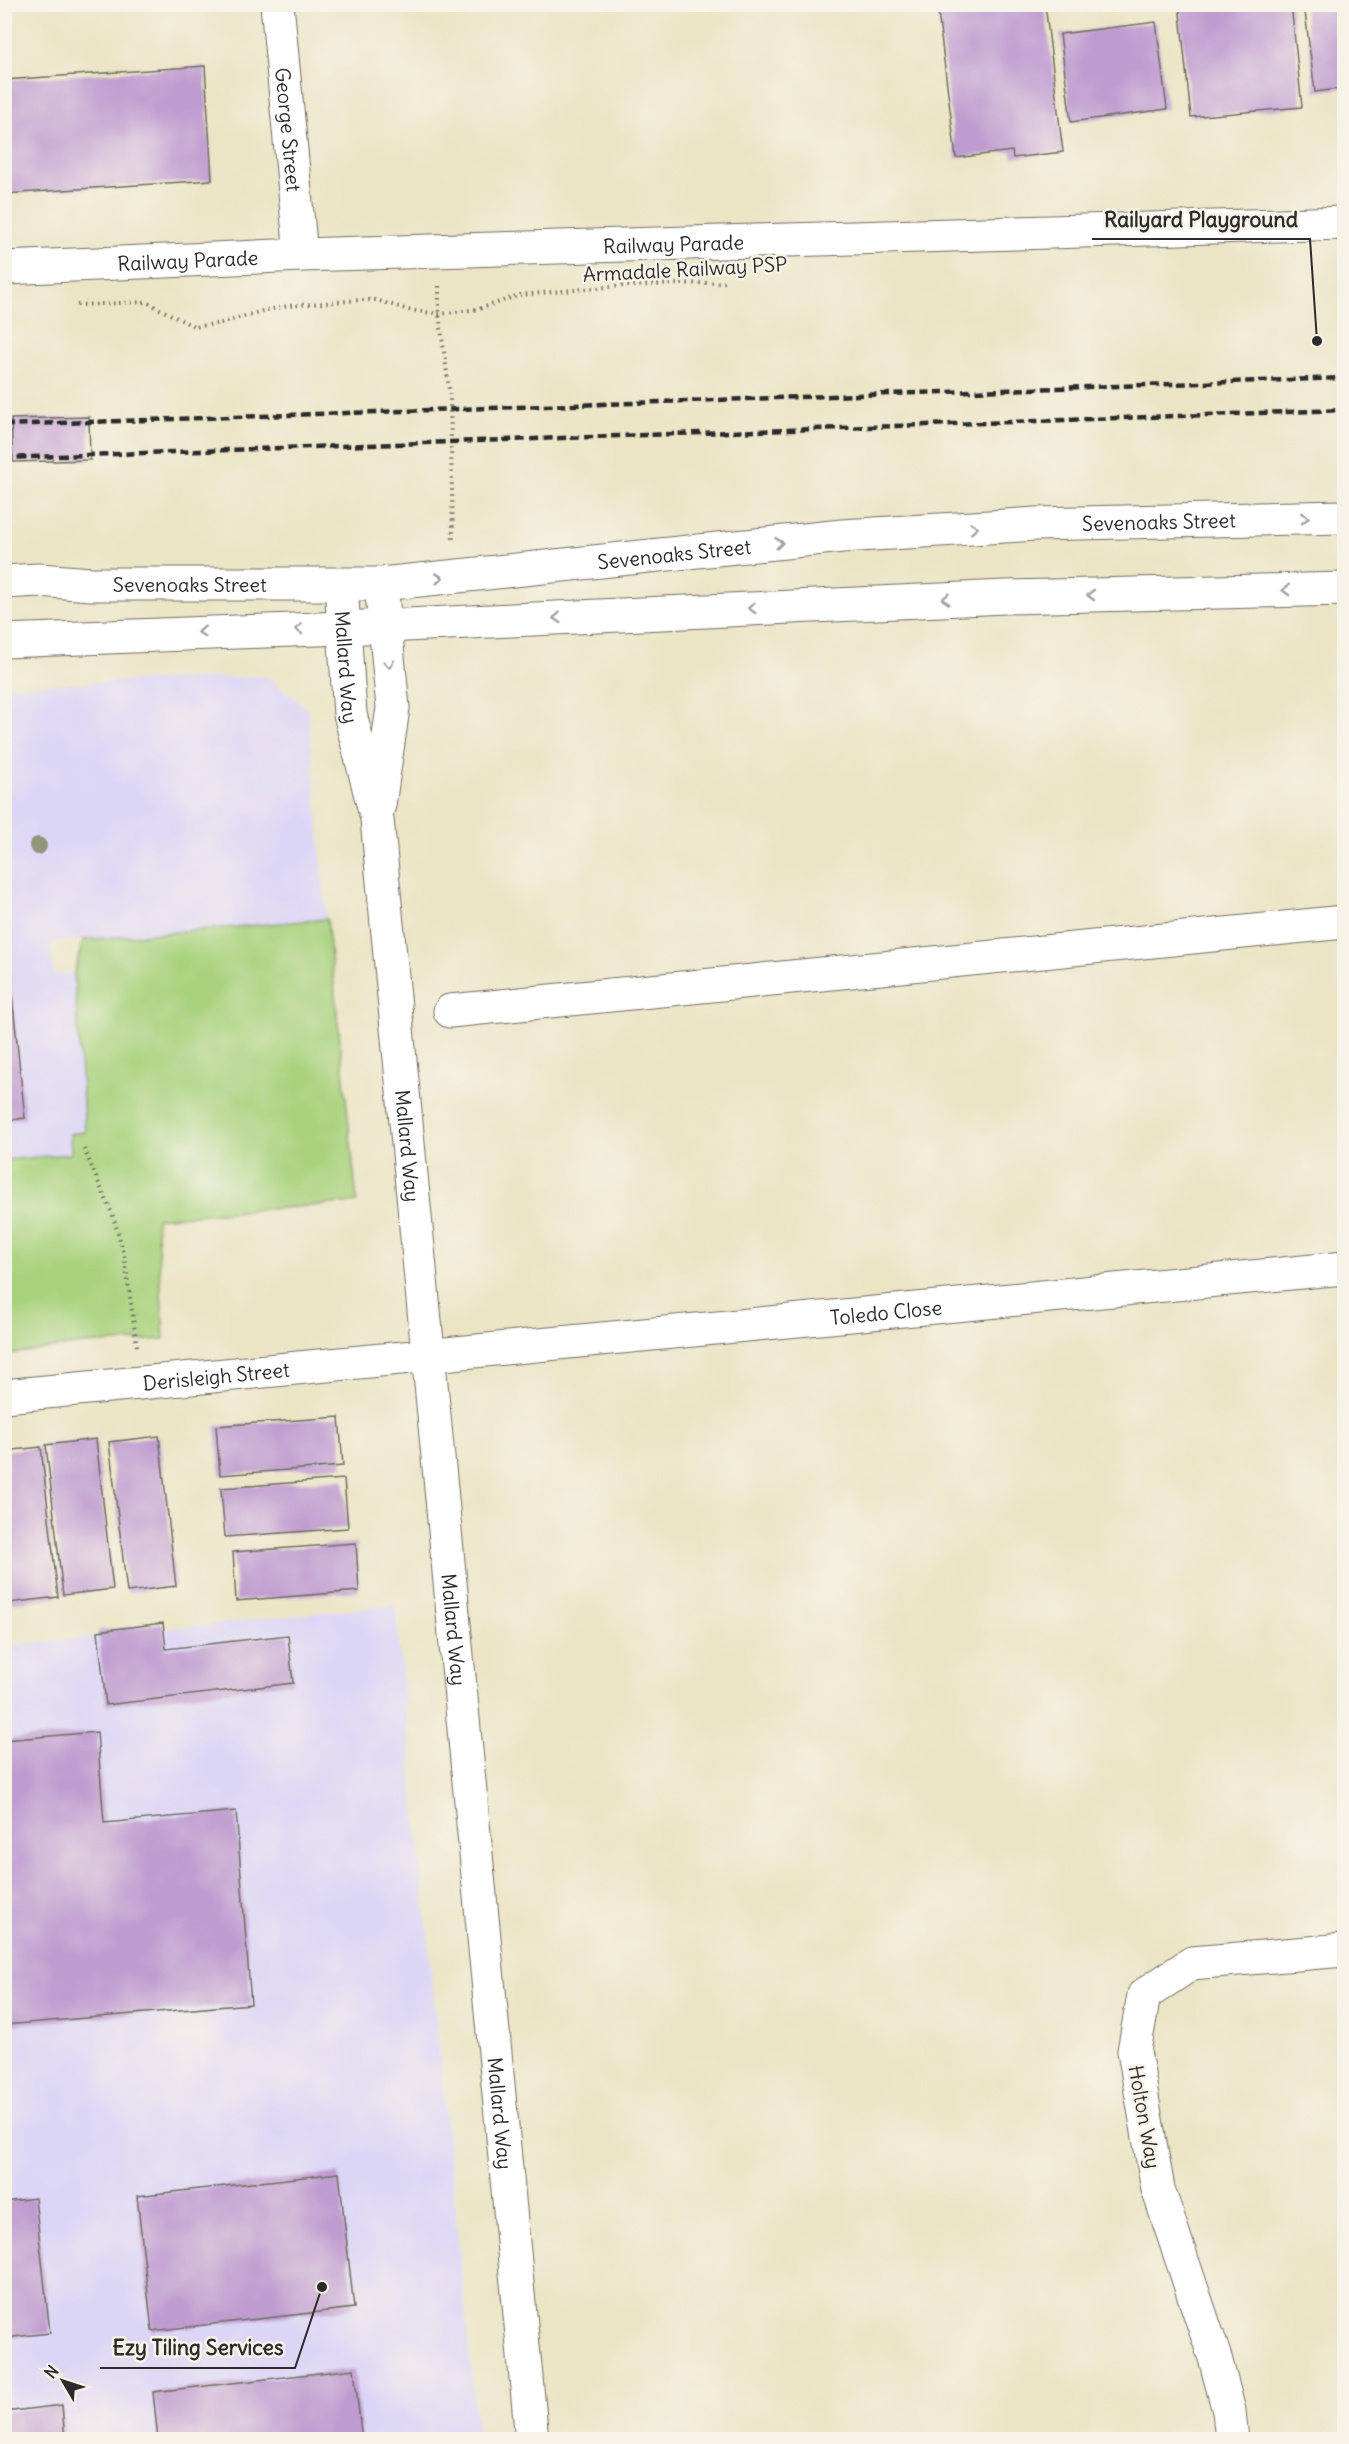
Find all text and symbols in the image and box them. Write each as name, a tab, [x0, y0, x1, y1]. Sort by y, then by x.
street label: George Street	[271, 66, 307, 193]
callout: Railyard Playground	[1092, 200, 1310, 239]
text: Railyard Playground	[1104, 206, 1299, 233]
street label: Railway Parade	[603, 229, 744, 258]
street label: Railway Parade	[117, 244, 259, 276]
street label: Armadale Railway PSP	[582, 251, 788, 287]
street label: Sevenoaks Street	[1082, 507, 1236, 535]
one-way arrow	[1301, 512, 1310, 524]
one-way arrow	[969, 522, 978, 535]
street label: Sevenoaks Street	[596, 533, 752, 574]
one-way arrow	[775, 537, 784, 550]
street label: Sevenoaks Street	[113, 572, 267, 597]
one-way arrow	[435, 572, 444, 585]
one-way arrow	[1282, 584, 1291, 597]
one-way arrow	[1087, 588, 1096, 601]
one-way arrow	[942, 593, 951, 606]
one-way arrow	[747, 602, 756, 615]
street label: Mallard Way	[330, 610, 364, 726]
one-way arrow	[552, 611, 561, 624]
one-way arrow	[295, 623, 304, 635]
one-way arrow	[198, 626, 207, 639]
one-way arrow	[382, 659, 395, 668]
street label: Mallard Way	[390, 1089, 426, 1203]
street label: Toledo Close	[829, 1294, 943, 1330]
street label: Derisleigh Street	[141, 1356, 291, 1395]
street label: Mallard Way	[437, 1572, 472, 1687]
street label: Mallard Way	[483, 2056, 519, 2171]
street label: Holton Way	[1124, 2063, 1166, 2171]
callout: Ezy Tiling Services	[100, 2329, 295, 2368]
text: Ezy Tiling Services	[113, 2334, 284, 2361]
north arrow	[33, 2351, 93, 2411]
text: N	[40, 2361, 63, 2382]

